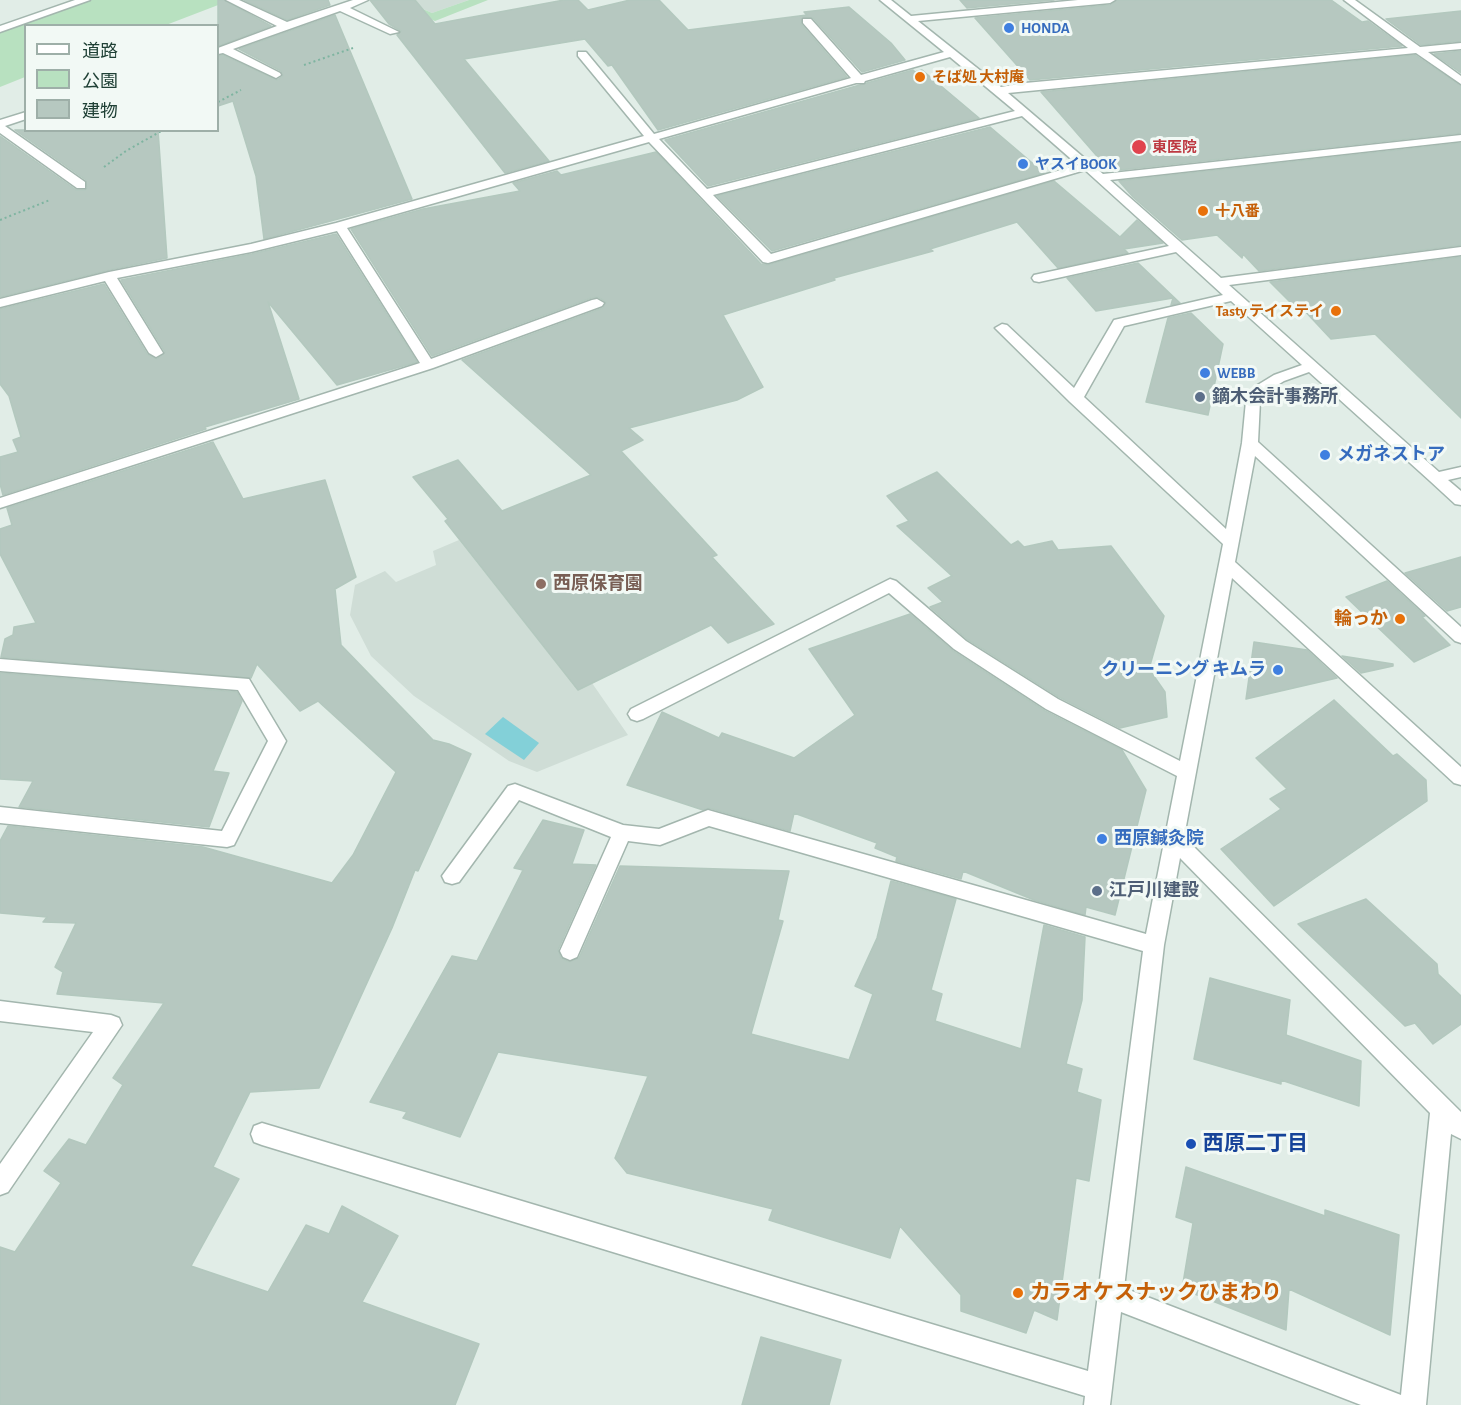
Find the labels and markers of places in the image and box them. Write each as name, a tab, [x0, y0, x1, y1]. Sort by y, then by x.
place label: HONDA	[1021, 19, 1070, 37]
marker: HONDA	[1002, 21, 1016, 35]
place label: そば処 大村庵	[932, 68, 1024, 86]
marker: そば処 大村庵	[913, 70, 927, 84]
marker: 東医院	[1130, 138, 1148, 156]
place label: 東医院	[1152, 138, 1197, 156]
place label: ヤスイBOOK	[1035, 155, 1117, 173]
marker: ヤスイBOOK	[1016, 157, 1030, 171]
place label: 十八番	[1215, 202, 1260, 220]
marker: 十八番	[1196, 204, 1210, 218]
place label: Tasty テイステイ	[1215, 302, 1324, 320]
marker: Tasty テイステイ	[1329, 304, 1343, 318]
place label: WEBB	[1217, 364, 1255, 382]
marker: WEBB	[1198, 366, 1212, 380]
place label: 鏑木会計事務所	[1212, 386, 1338, 408]
marker: 鏑木会計事務所	[1193, 390, 1207, 404]
place label: メガネストア	[1337, 444, 1445, 466]
marker: メガネストア	[1318, 448, 1332, 462]
place label: 西原保育園	[553, 573, 643, 595]
marker: 西原保育園	[534, 577, 548, 591]
place label: 輪っか	[1334, 608, 1388, 630]
marker: 輪っか	[1393, 612, 1407, 626]
place label: クリーニング キムラ	[1101, 659, 1266, 681]
marker: クリーニング キムラ	[1271, 663, 1285, 677]
place label: 西原鍼灸院	[1114, 828, 1204, 850]
marker: 西原鍼灸院	[1095, 832, 1109, 846]
place label: 江戸川建設	[1109, 880, 1199, 902]
marker: 江戸川建設	[1090, 884, 1104, 898]
place label: 西原二丁目	[1203, 1131, 1308, 1157]
marker: 西原二丁目	[1184, 1137, 1198, 1151]
place label: カラオケスナックひまわり	[1030, 1280, 1282, 1306]
marker: カラオケスナックひまわり	[1011, 1286, 1025, 1300]

